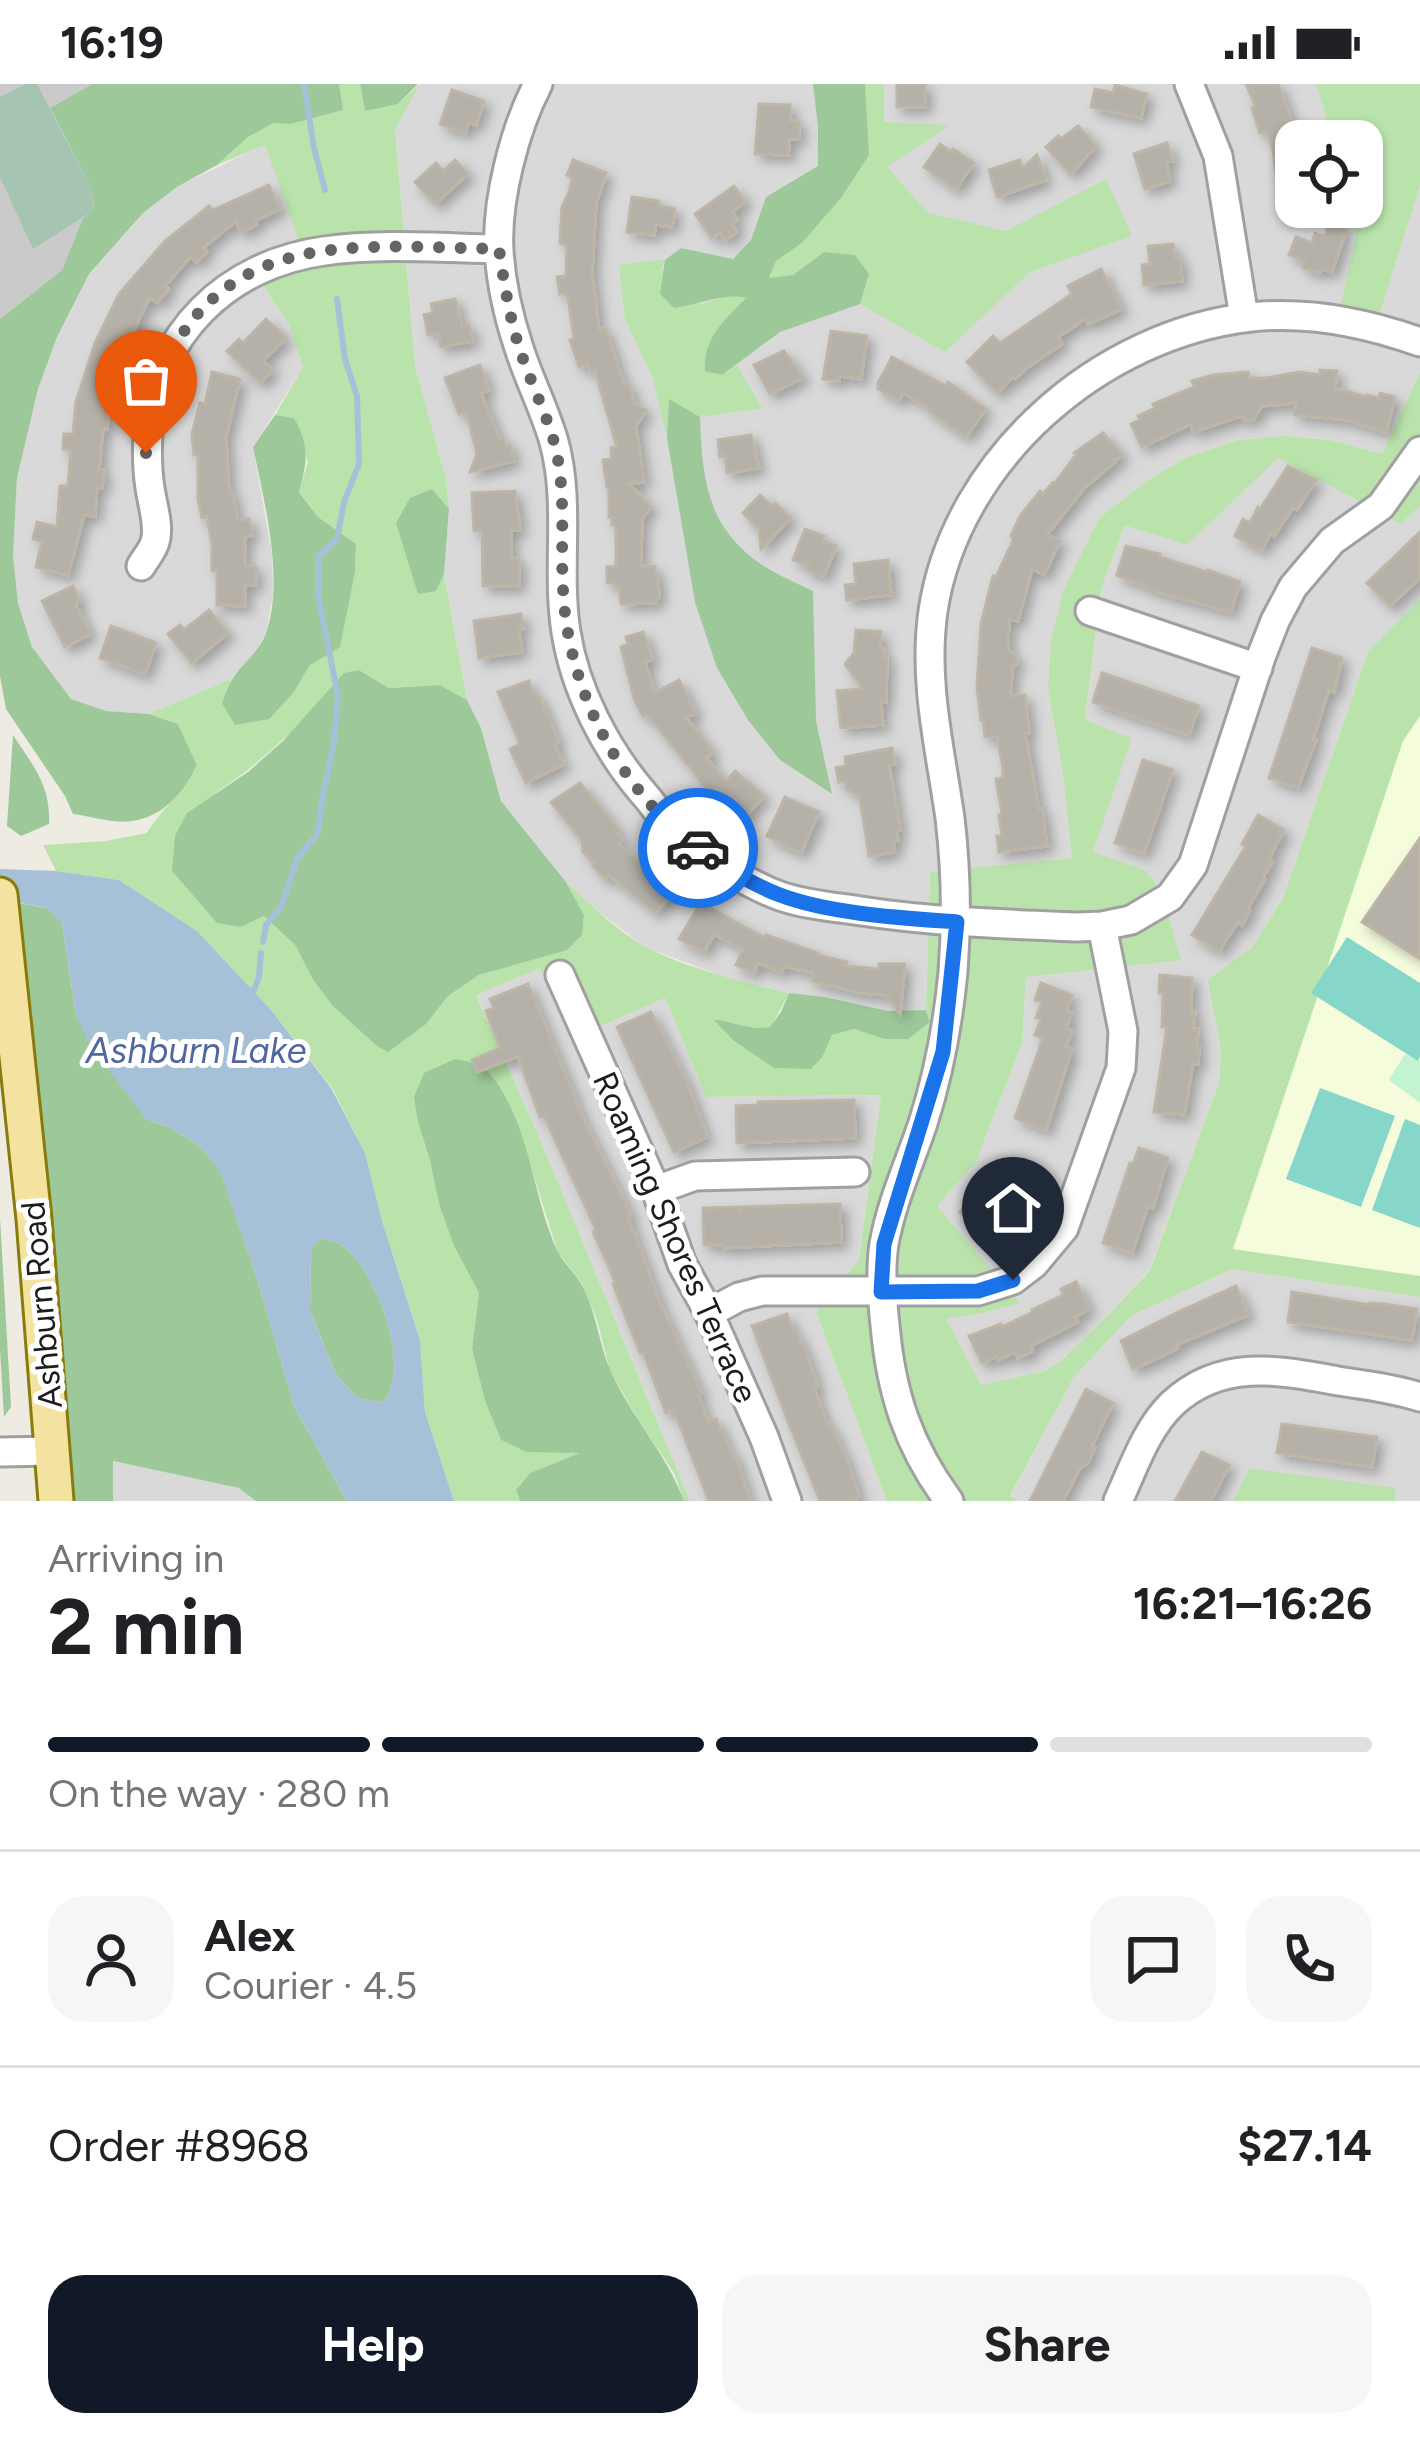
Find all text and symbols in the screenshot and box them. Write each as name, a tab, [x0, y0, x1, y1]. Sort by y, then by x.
text: 16:19	[60, 15, 164, 69]
map controls	[1275, 120, 1383, 228]
button: locate	[1275, 120, 1383, 228]
pin	[95, 330, 197, 453]
icon: bag	[113, 348, 179, 414]
courier	[638, 788, 758, 908]
icon: car	[665, 815, 731, 881]
water label: Ashburn Lake	[84, 1029, 307, 1072]
street label: Roaming Shores Terrace	[585, 1066, 766, 1409]
pin	[962, 1157, 1064, 1280]
icon: home	[980, 1175, 1046, 1241]
street label: Ashburn Road	[13, 1200, 70, 1410]
text: Arriving in	[48, 1535, 224, 1582]
text: 16:21–16:26	[1133, 1576, 1372, 1630]
text: 2 min	[48, 1580, 244, 1674]
text: On the way · 280 m	[48, 1770, 390, 1817]
button: person	[48, 1896, 174, 2022]
button: chat	[1090, 1896, 1216, 2022]
button: phone	[1246, 1896, 1372, 2022]
text: Alex	[204, 1908, 295, 1962]
text: Courier · 4.5	[204, 1962, 417, 2009]
text: Order #8968	[48, 2118, 310, 2172]
text: $27.14	[1237, 2118, 1372, 2172]
button: Help	[48, 2275, 698, 2413]
button: Share	[722, 2275, 1372, 2413]

